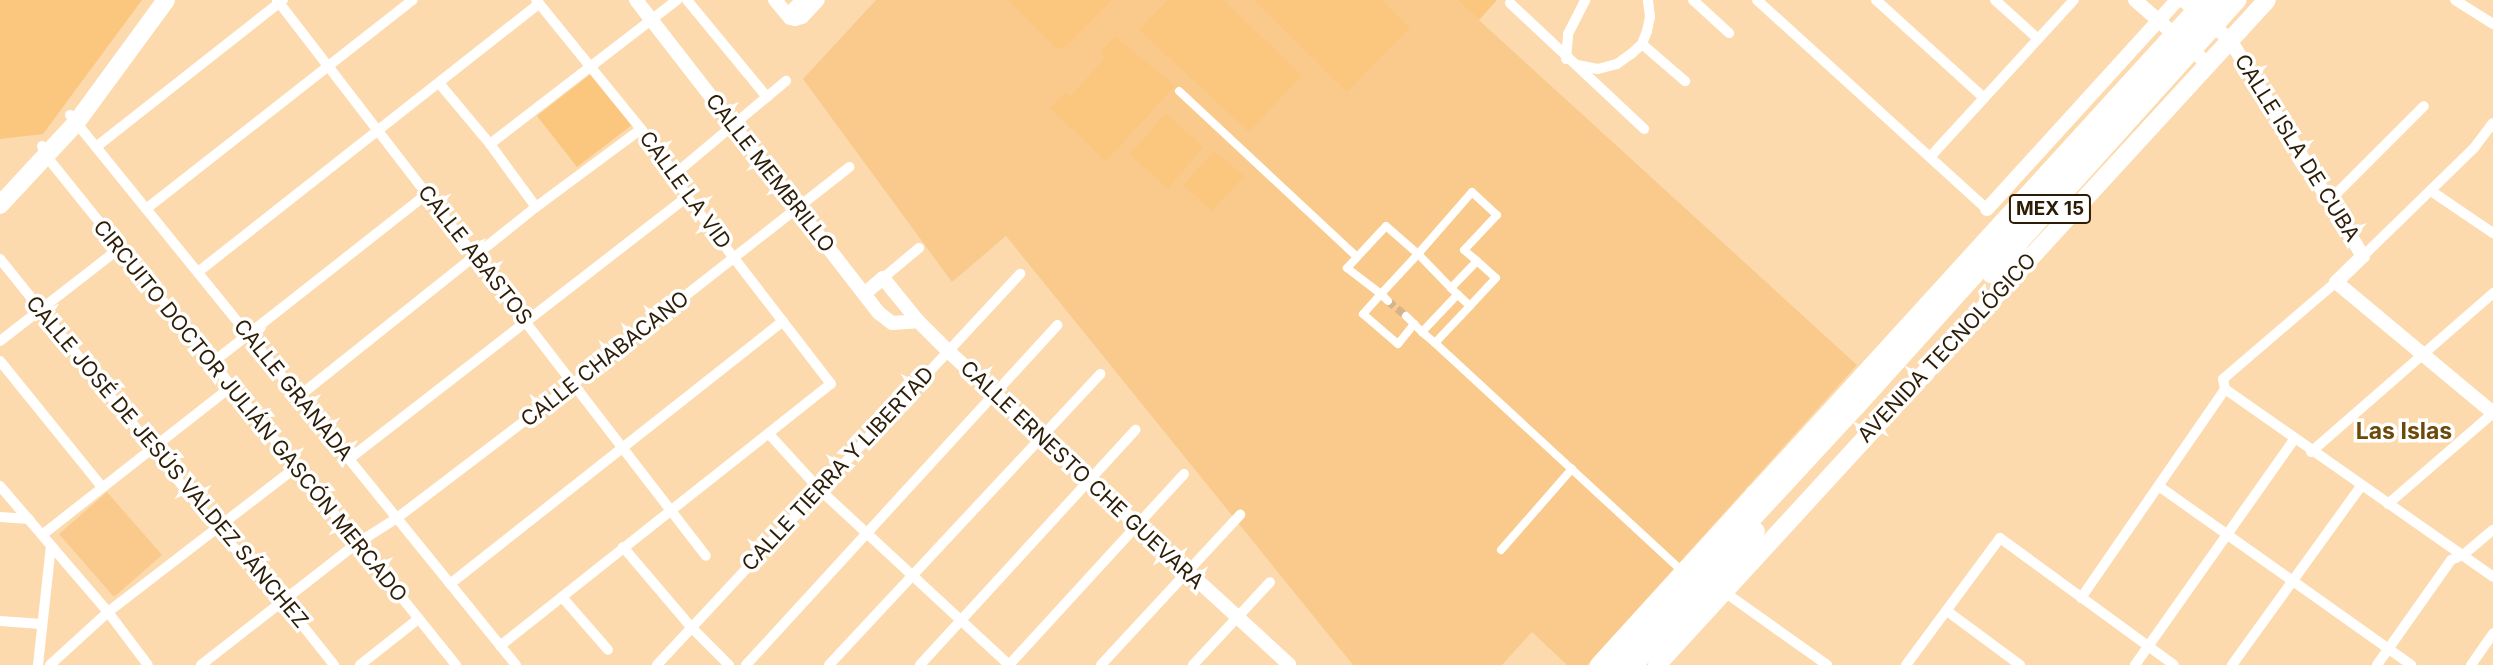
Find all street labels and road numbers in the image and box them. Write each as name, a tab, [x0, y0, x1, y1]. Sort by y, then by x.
street label: CALLE ISLA DE CUBA	[2229, 50, 2365, 246]
street label: CALLE MEMBRILLO	[700, 89, 840, 257]
street label: CALLE LA VID	[634, 126, 736, 254]
street label: CALLE ABASTOS	[413, 180, 537, 330]
road number: MEX 15	[2008, 194, 2092, 224]
street label: CIRCUITO DOCTOR JULIÁN GASCÓN MERCADO	[88, 215, 412, 607]
street label: AVENIDA TECNOLÓGICO	[1853, 248, 2041, 448]
street label: CALLE CHABACANO	[516, 286, 694, 432]
street label: CALLE JOSÉ DE JESÚS VALDEZ SÁNCHEZ	[21, 291, 313, 633]
street label: CALLE GRANADA	[228, 314, 358, 466]
street label: CALLE ERNESTO CHE GUEVARA	[955, 355, 1209, 595]
street label: CALLE TIERRA Y LIBERTAD	[737, 362, 939, 576]

